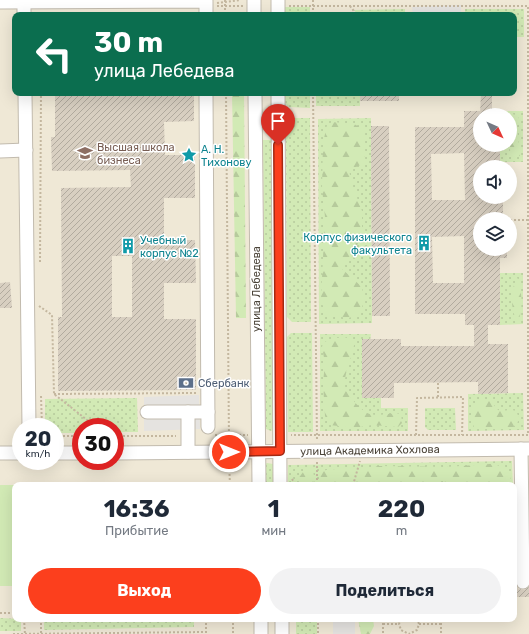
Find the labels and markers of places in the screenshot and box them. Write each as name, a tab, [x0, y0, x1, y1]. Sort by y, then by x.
pin	[261, 104, 295, 145]
place label: Высшая школа бизнеса	[97, 141, 175, 167]
place label: А. Н. Тихонову	[201, 143, 252, 169]
school or university icon: Высшая школа бизнеса	[76, 144, 94, 162]
place icon: А. Н. Тихонову	[180, 146, 198, 164]
place label: Корпус физического факультета	[303, 231, 412, 257]
place label: Учебный корпус №2	[140, 234, 199, 260]
building icon: Корпус физического факультета	[415, 234, 433, 252]
building icon: Учебный корпус №2	[119, 237, 137, 255]
bank icon: Сбербанк	[177, 374, 195, 392]
place label: Сбербанк	[198, 377, 250, 390]

